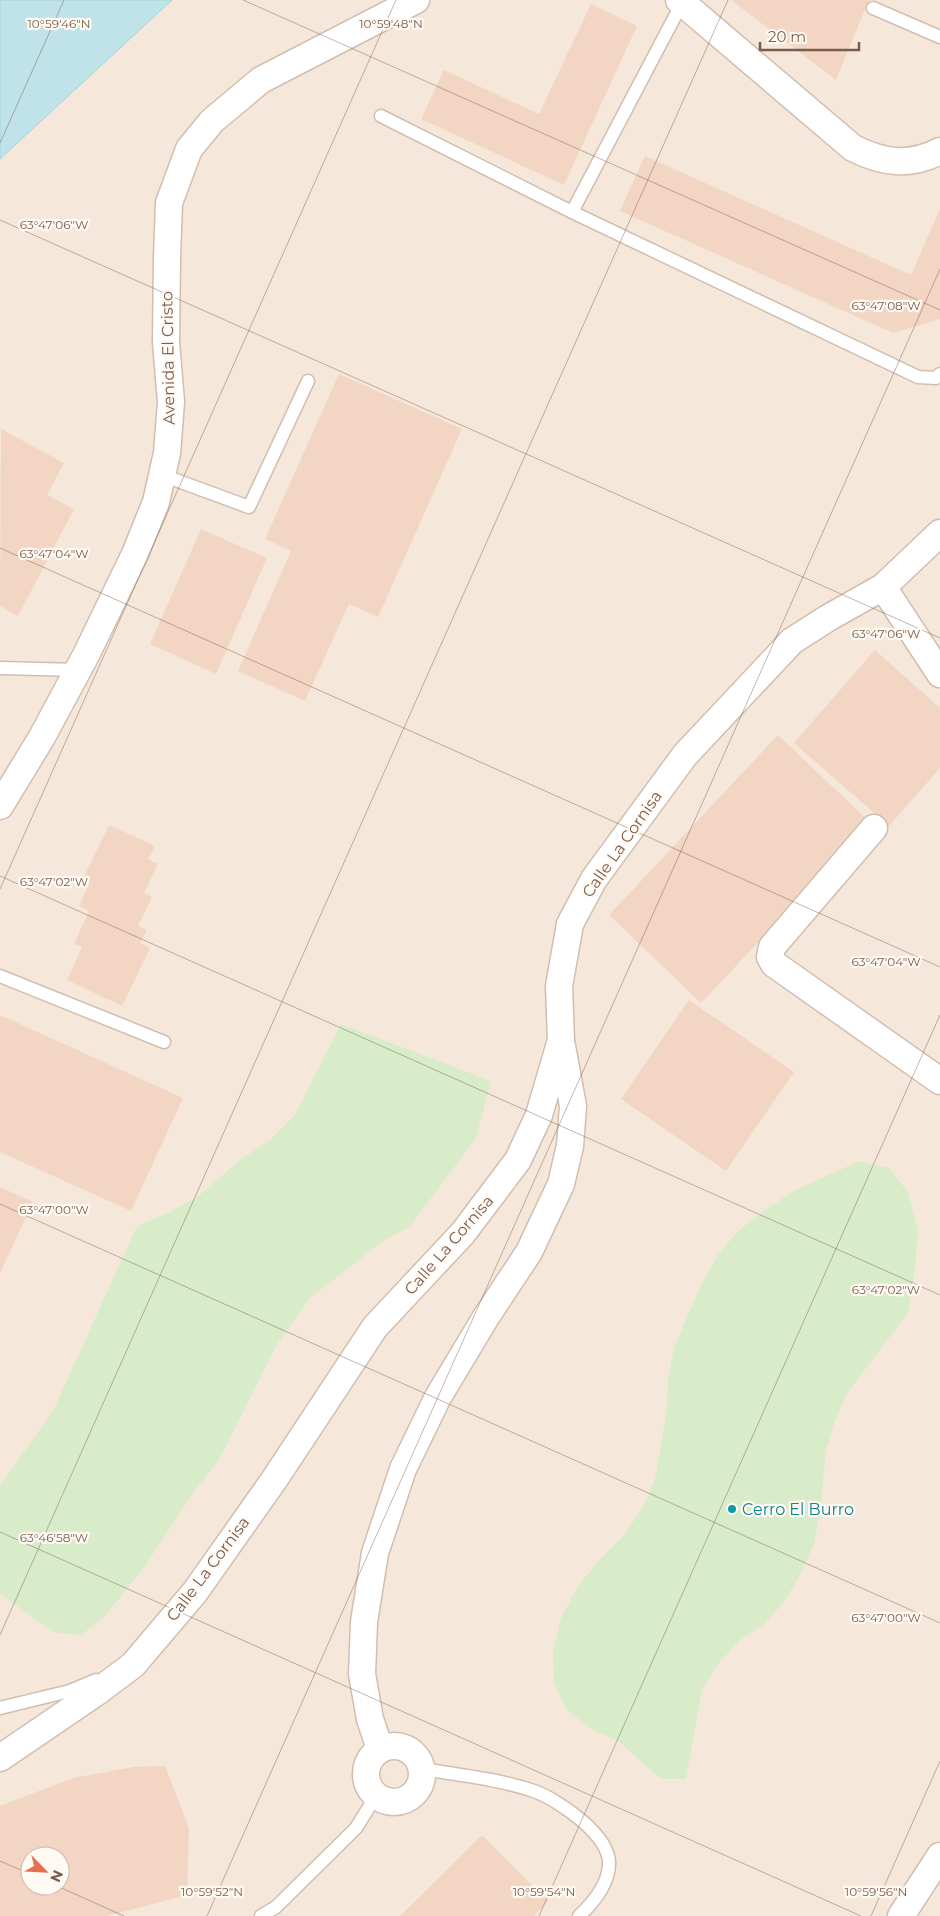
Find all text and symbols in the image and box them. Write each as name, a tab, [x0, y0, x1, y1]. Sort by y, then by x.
text: 10°59'46"N	[28, 16, 90, 31]
text: 10°59'48"N	[359, 16, 423, 31]
scale bar	[760, 20, 859, 52]
text: 20 m	[768, 27, 806, 46]
text: 63°47'06"W	[20, 217, 88, 232]
street label: Avenida El Cristo	[157, 291, 179, 425]
text: 63°47'08"W	[851, 298, 921, 313]
text: 63°47'04"W	[19, 546, 89, 561]
text: 63°47'06"W	[852, 626, 920, 641]
street label: Calle La Cornisa	[578, 787, 666, 901]
text: 63°47'02"W	[20, 874, 88, 889]
text: 63°47'04"W	[851, 954, 921, 969]
street label: Calle La Cornisa	[401, 1191, 497, 1299]
text: 63°47'00"W	[19, 1202, 89, 1217]
text: 63°47'02"W	[852, 1282, 920, 1297]
place label: Cerro El Burro	[742, 1500, 854, 1519]
marker: Cerro El Burro	[726, 1503, 738, 1515]
street label: Calle La Cornisa	[163, 1513, 253, 1625]
text: 63°46'58"W	[20, 1530, 88, 1545]
text: 63°47'00"W	[851, 1610, 921, 1625]
north arrow	[20, 1846, 70, 1896]
text: N	[46, 1867, 67, 1885]
text: 10°59'52"N	[181, 1884, 243, 1899]
text: 10°59'54"N	[513, 1884, 575, 1899]
text: 10°59'56"N	[845, 1884, 907, 1899]

